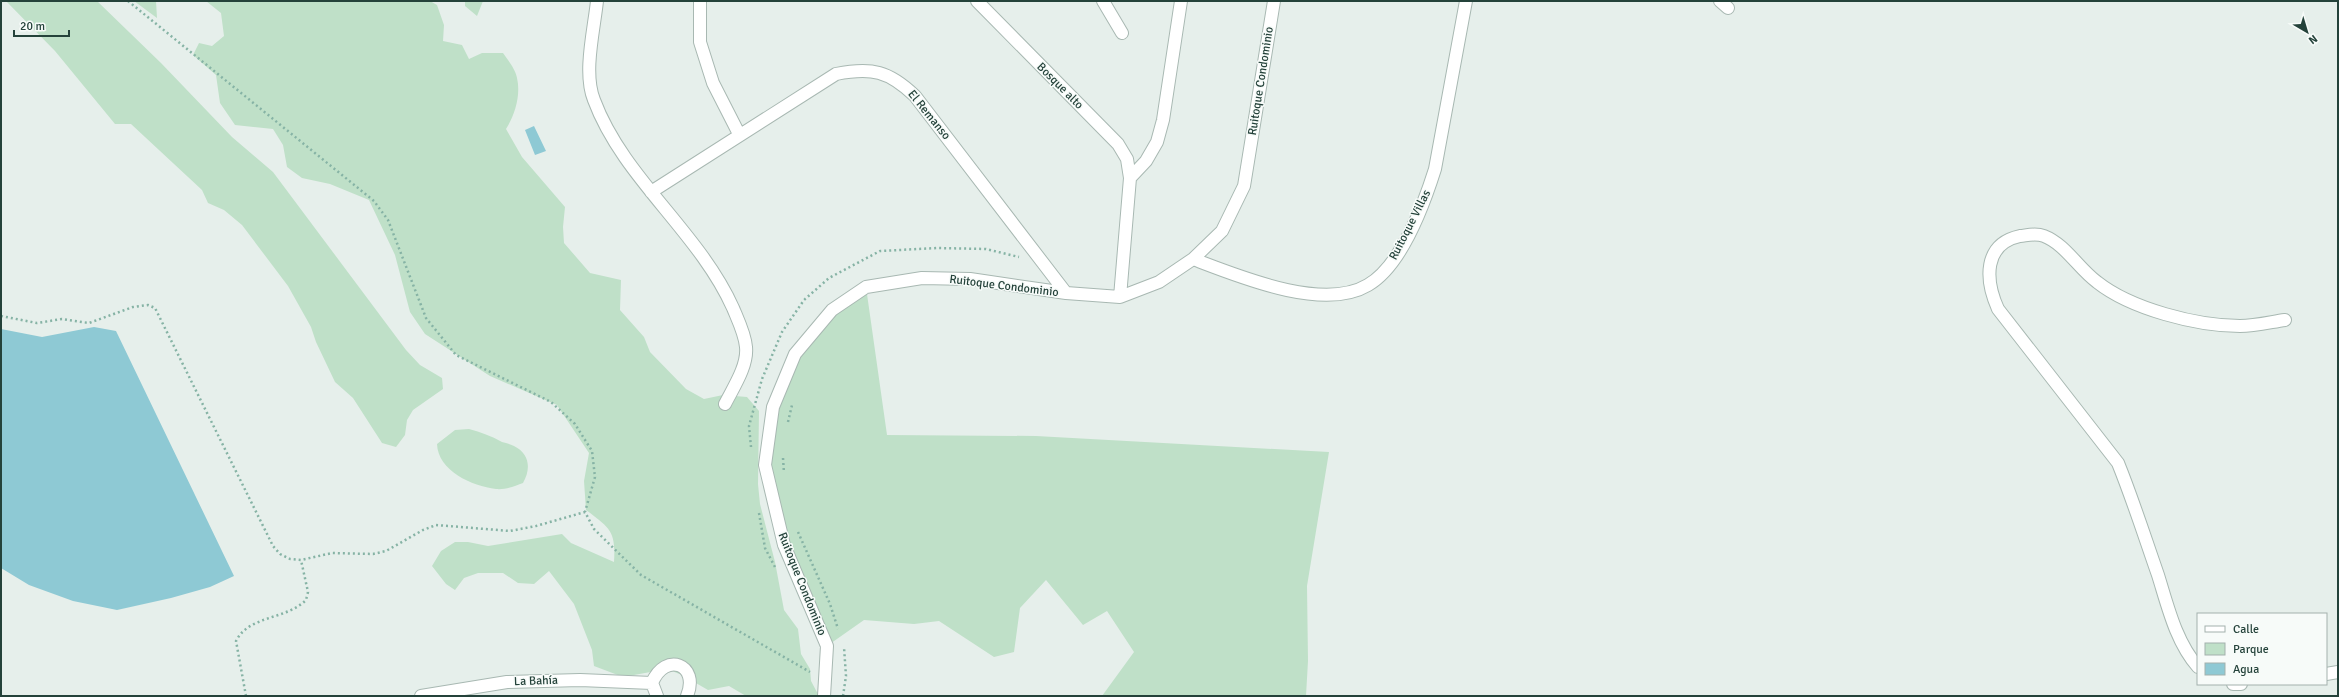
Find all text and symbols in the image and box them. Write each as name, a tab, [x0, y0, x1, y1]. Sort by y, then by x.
scale bar	[14, 12, 69, 38]
north arrow	[2287, 12, 2327, 52]
text: 20 m	[20, 19, 45, 34]
street label: Ruitoque Condominio	[1245, 26, 1277, 136]
text: N	[2306, 32, 2320, 47]
street label: Bosque alto	[1033, 59, 1087, 113]
street label: El Remanso	[904, 87, 954, 143]
street label: Ruitoque Villas	[1386, 187, 1434, 263]
street label: Ruitoque Condominio	[949, 272, 1059, 300]
street label: Ruitoque Condominio	[774, 530, 830, 638]
legend	[2197, 613, 2327, 685]
text: Calle	[2233, 622, 2259, 637]
text: Parque	[2233, 642, 2269, 657]
text: Agua	[2233, 662, 2259, 677]
street label: La Bahía	[514, 673, 558, 689]

